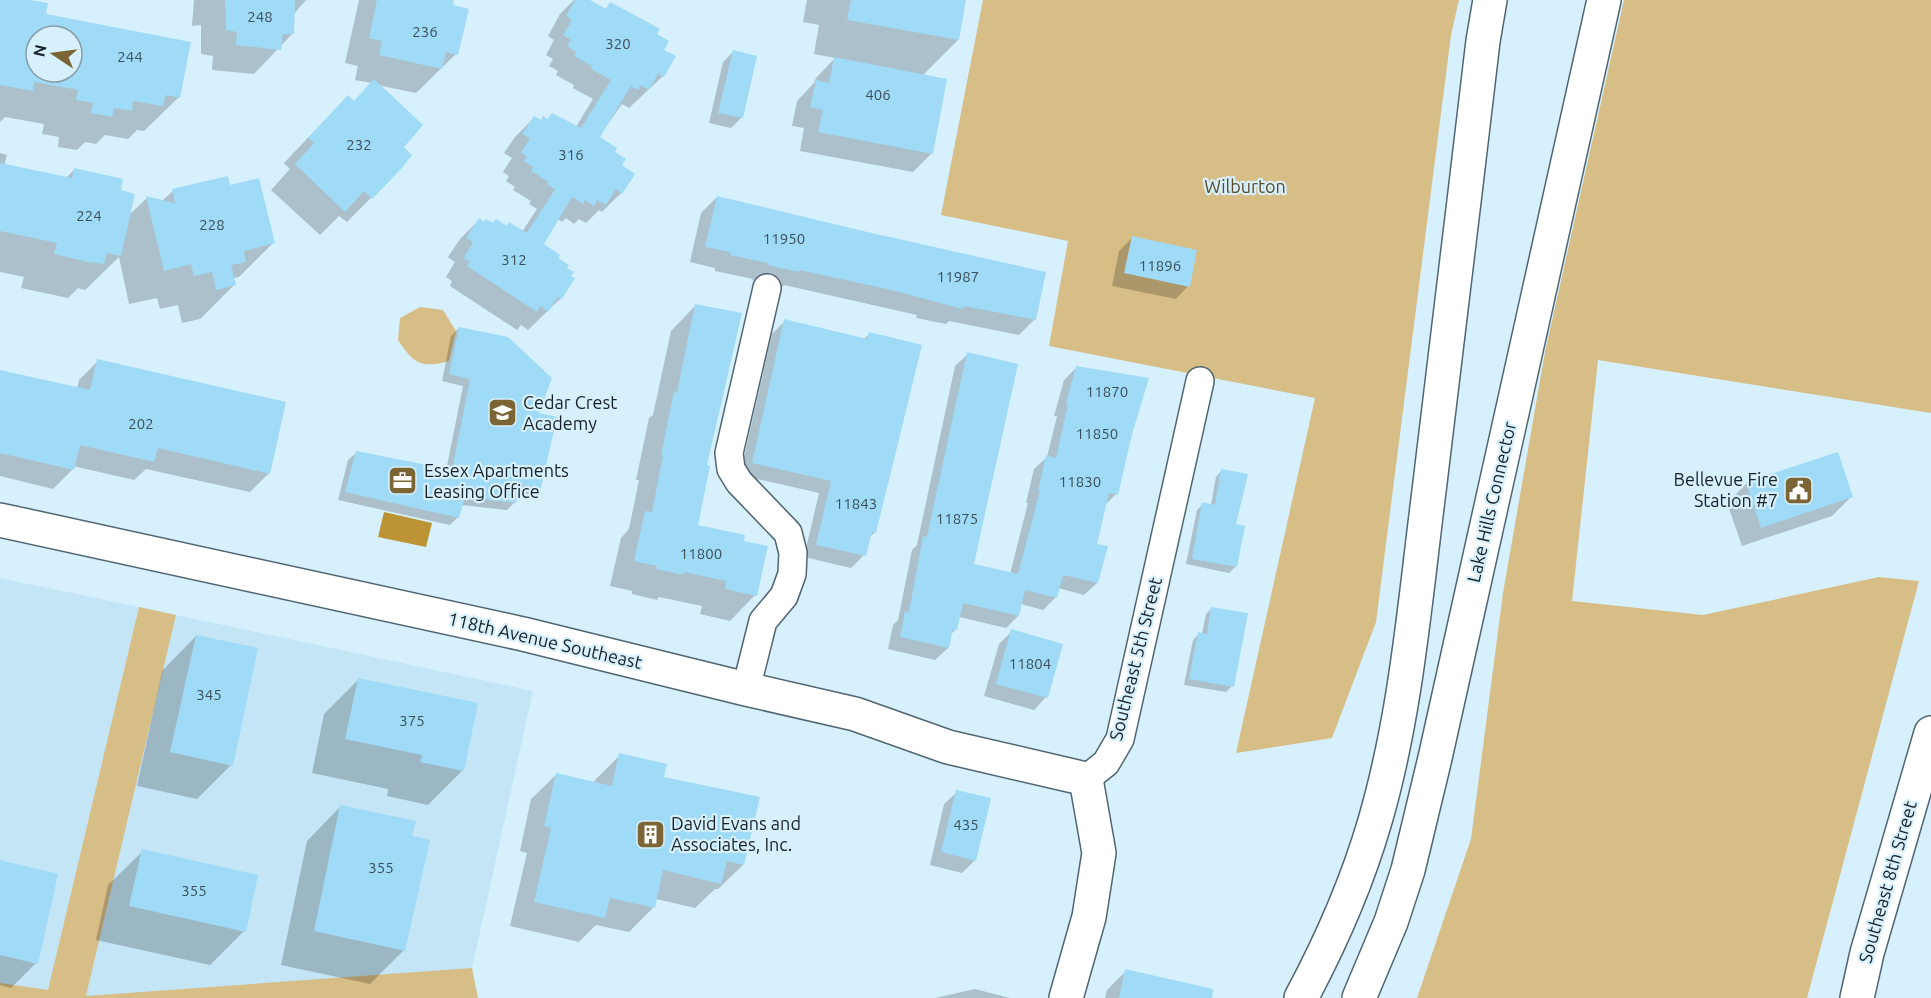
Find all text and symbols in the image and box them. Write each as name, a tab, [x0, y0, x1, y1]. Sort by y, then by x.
house number: 248	[247, 8, 273, 25]
house number: 236	[412, 23, 438, 40]
north arrow	[24, 24, 84, 84]
house number: 320	[605, 35, 631, 52]
text: N	[29, 43, 49, 58]
house number: 244	[117, 48, 143, 65]
house number: 406	[865, 86, 891, 103]
house number: 232	[346, 136, 372, 153]
house number: 316	[558, 146, 584, 163]
park label: Wilburton	[1204, 176, 1286, 196]
house number: 224	[76, 207, 102, 224]
house number: 228	[199, 216, 225, 233]
house number: 11950	[763, 230, 805, 247]
house number: 312	[501, 251, 527, 268]
house number: 11896	[1139, 257, 1181, 274]
house number: 11987	[937, 268, 979, 285]
house number: 11870	[1086, 383, 1128, 400]
place label: Cedar Crest Academy	[523, 392, 617, 433]
school or university icon: Cedar Crest Academy	[486, 397, 518, 429]
house number: 202	[128, 415, 154, 432]
street label: Lake Hills Connector	[1463, 419, 1519, 584]
house number: 11850	[1076, 425, 1118, 442]
place label: Essex Apartments Leasing Office	[424, 460, 569, 501]
office icon: Essex Apartments Leasing Office	[387, 465, 419, 497]
place label: Bellevue Fire Station #7	[1674, 469, 1778, 510]
house number: 11830	[1059, 473, 1101, 490]
public building icon: Bellevue Fire Station #7	[1783, 474, 1815, 506]
house number: 11843	[835, 495, 877, 512]
house number: 11875	[936, 510, 978, 527]
house number: 11800	[680, 545, 722, 562]
street label: Southeast 5th Street	[1105, 575, 1165, 743]
street label: 118th Avenue Southeast	[446, 608, 644, 672]
house number: 11804	[1009, 655, 1051, 672]
house number: 345	[196, 686, 222, 703]
house number: 375	[399, 712, 425, 729]
street label: Southeast 8th Street	[1854, 798, 1920, 965]
place label: David Evans and Associates, Inc.	[671, 813, 801, 854]
house number: 435	[953, 816, 979, 833]
building icon: David Evans and Associates, Inc.	[634, 818, 666, 850]
house number: 355	[368, 859, 394, 876]
house number: 355	[181, 882, 207, 899]

